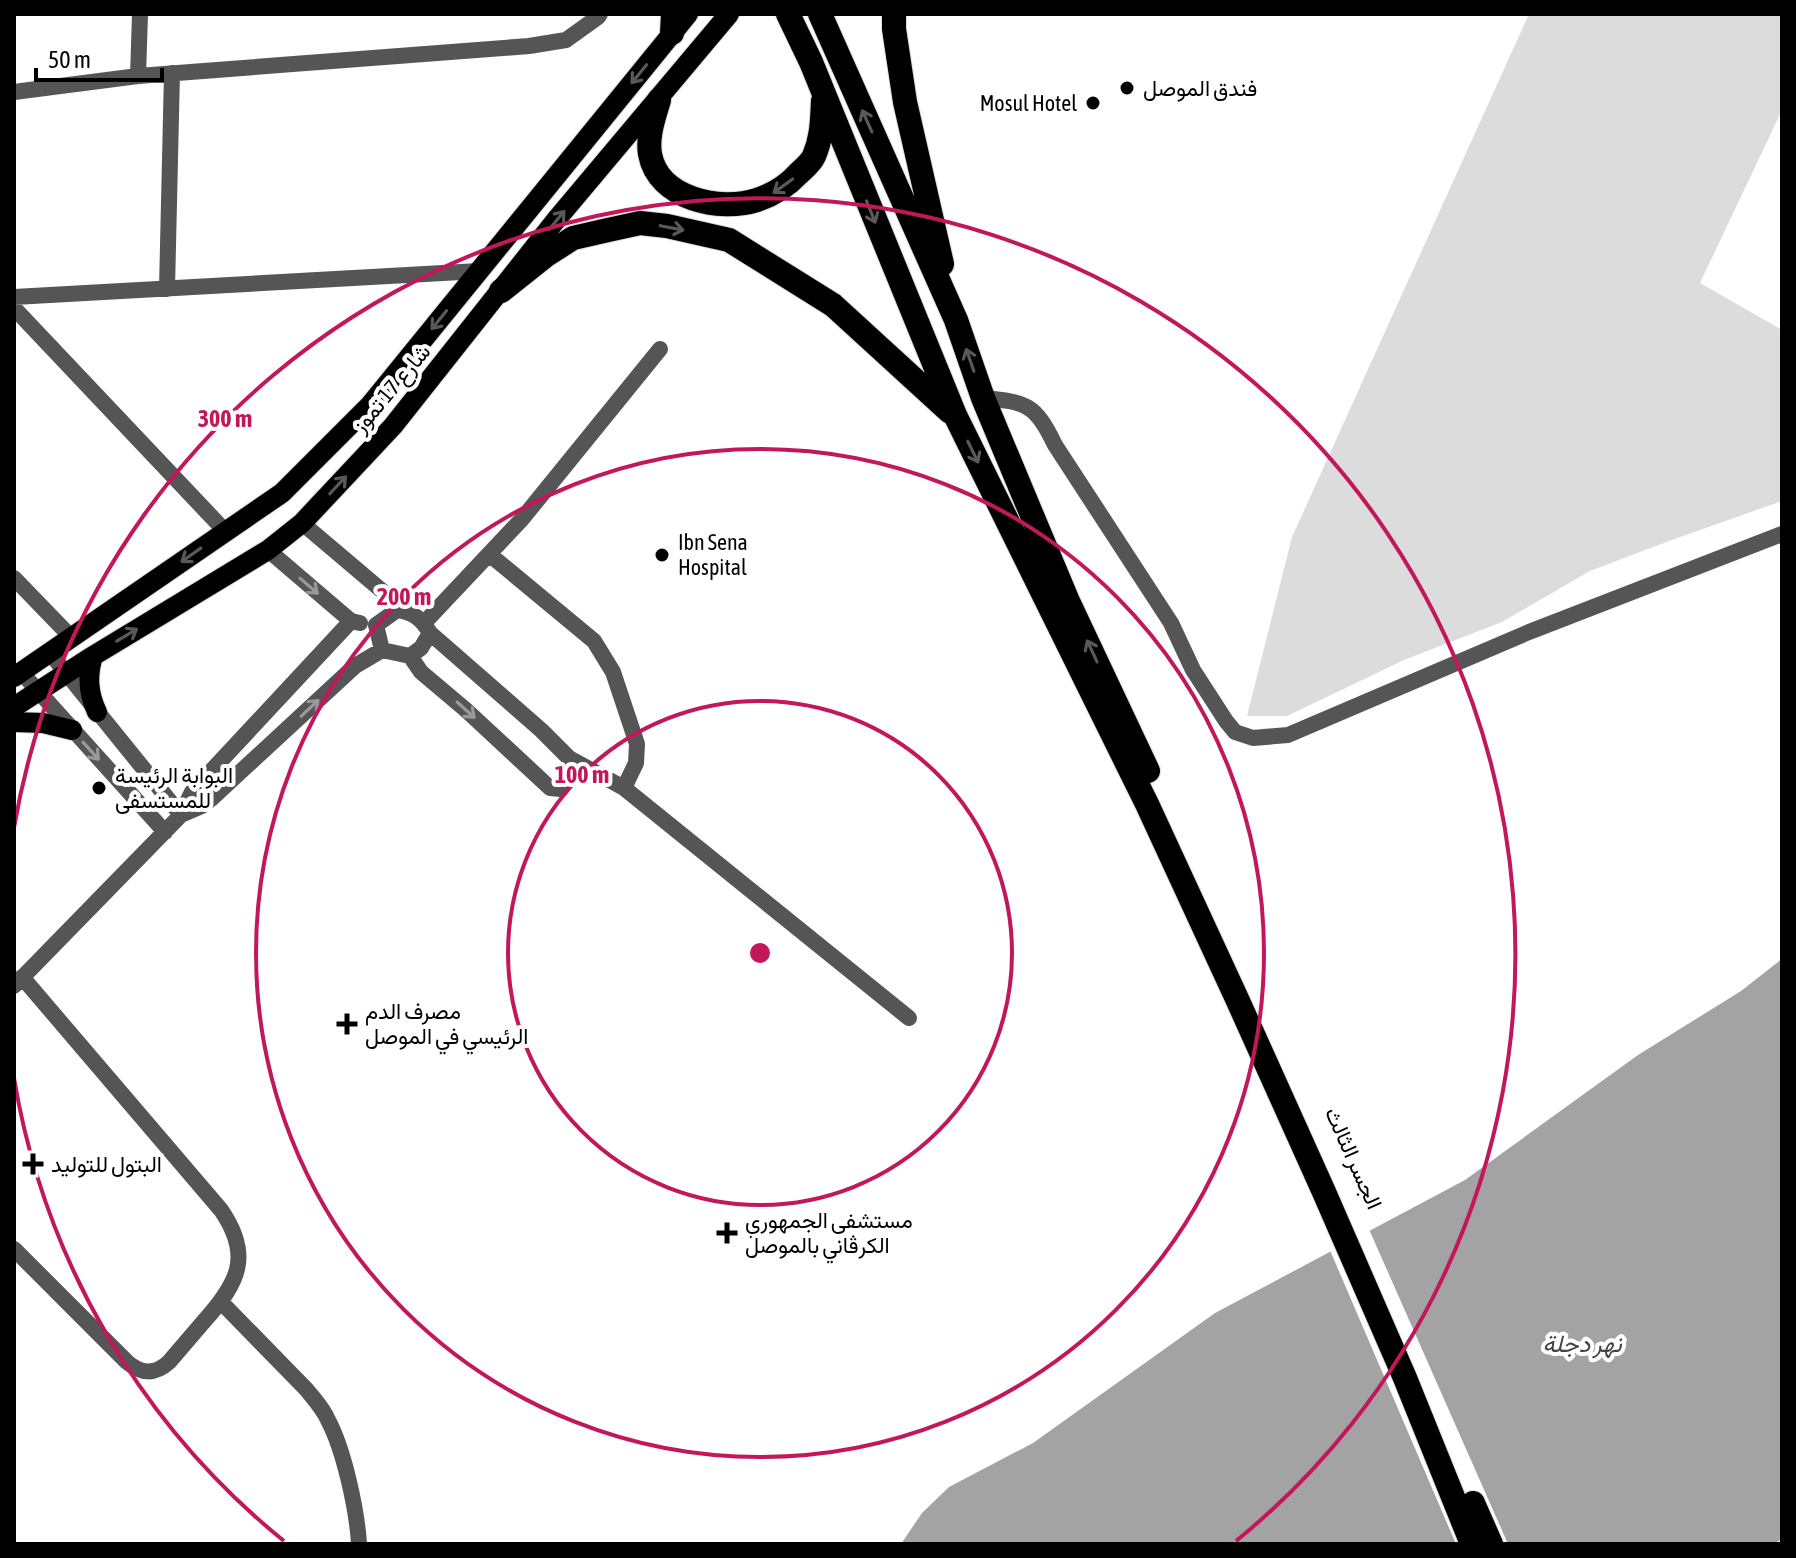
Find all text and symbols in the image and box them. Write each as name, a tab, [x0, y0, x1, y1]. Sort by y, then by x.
scale bar	[36, 32, 162, 82]
text: 50 m	[48, 46, 91, 73]
one-way arrow	[630, 64, 648, 85]
place label: فندق الموصل	[1143, 75, 1257, 102]
marker: فندق الموصل	[1118, 79, 1136, 97]
place label: Mosul Hotel	[980, 90, 1077, 116]
marker: Mosul Hotel	[1084, 94, 1102, 112]
one-way arrow	[859, 109, 874, 133]
one-way arrow	[773, 177, 794, 194]
one-way arrow	[865, 199, 880, 224]
one-way arrow	[548, 210, 566, 231]
one-way arrow	[659, 221, 684, 236]
one-way arrow	[430, 309, 448, 329]
street label: شارع 17 تموز	[346, 338, 437, 440]
one-way arrow	[961, 348, 976, 373]
text: 300 m	[198, 405, 252, 432]
one-way arrow	[965, 439, 981, 463]
one-way arrow	[328, 475, 347, 495]
place label: Ibn Sena Hospital	[678, 529, 748, 580]
one-way arrow	[181, 546, 203, 563]
marker: Ibn Sena Hospital	[653, 546, 671, 564]
one-way arrow	[299, 577, 319, 595]
text: 200 m	[377, 583, 431, 610]
one-way arrow	[115, 627, 138, 643]
one-way arrow	[1084, 640, 1099, 664]
one-way arrow	[299, 699, 319, 717]
one-way arrow	[455, 701, 475, 719]
one-way arrow	[82, 741, 100, 761]
text: 100 m	[555, 761, 609, 788]
place label: البوابة الرئيسة للمستسفى	[115, 762, 233, 814]
marker: البوابة الرئيسة للمستسفى	[90, 779, 108, 797]
centre of rings	[746, 939, 774, 967]
place label: مصرف الدم الرئيسي في الموصل	[365, 998, 528, 1055]
marker: مصرف الدم الرئيسي في الموصل	[336, 1013, 358, 1035]
street label: الجسر الثالث	[1319, 1103, 1388, 1213]
place label: البتول للتوليد	[51, 1151, 162, 1178]
marker: البتول للتوليد	[22, 1153, 44, 1175]
place label: مستشفى الجمهوري الكرڤاني بالموصل	[745, 1207, 913, 1264]
marker: مستشفى الجمهوري الكرڤاني بالموصل	[716, 1222, 738, 1244]
water label: نهر دجلة	[1543, 1330, 1623, 1359]

